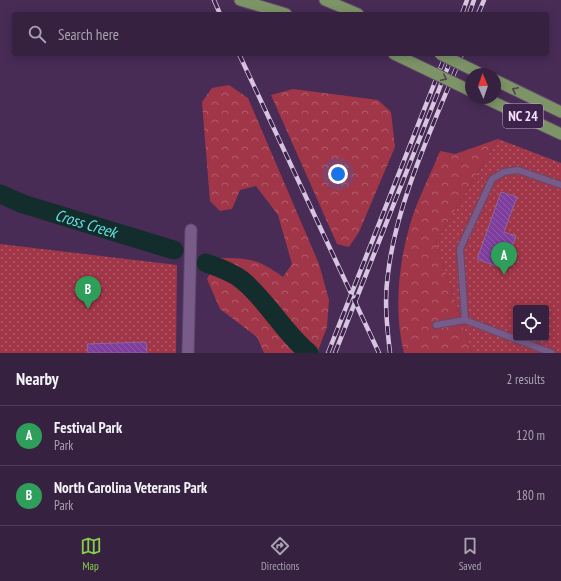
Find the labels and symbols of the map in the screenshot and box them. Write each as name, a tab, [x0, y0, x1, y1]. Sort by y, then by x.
north arrow	[465, 68, 501, 104]
one-way arrow	[440, 73, 447, 81]
one-way arrow	[512, 87, 520, 95]
road number: NC 24	[503, 104, 543, 128]
your location	[328, 164, 348, 184]
water label: Cross Creek	[53, 204, 121, 243]
pin: A	[491, 242, 517, 275]
pin: B	[75, 276, 101, 309]

